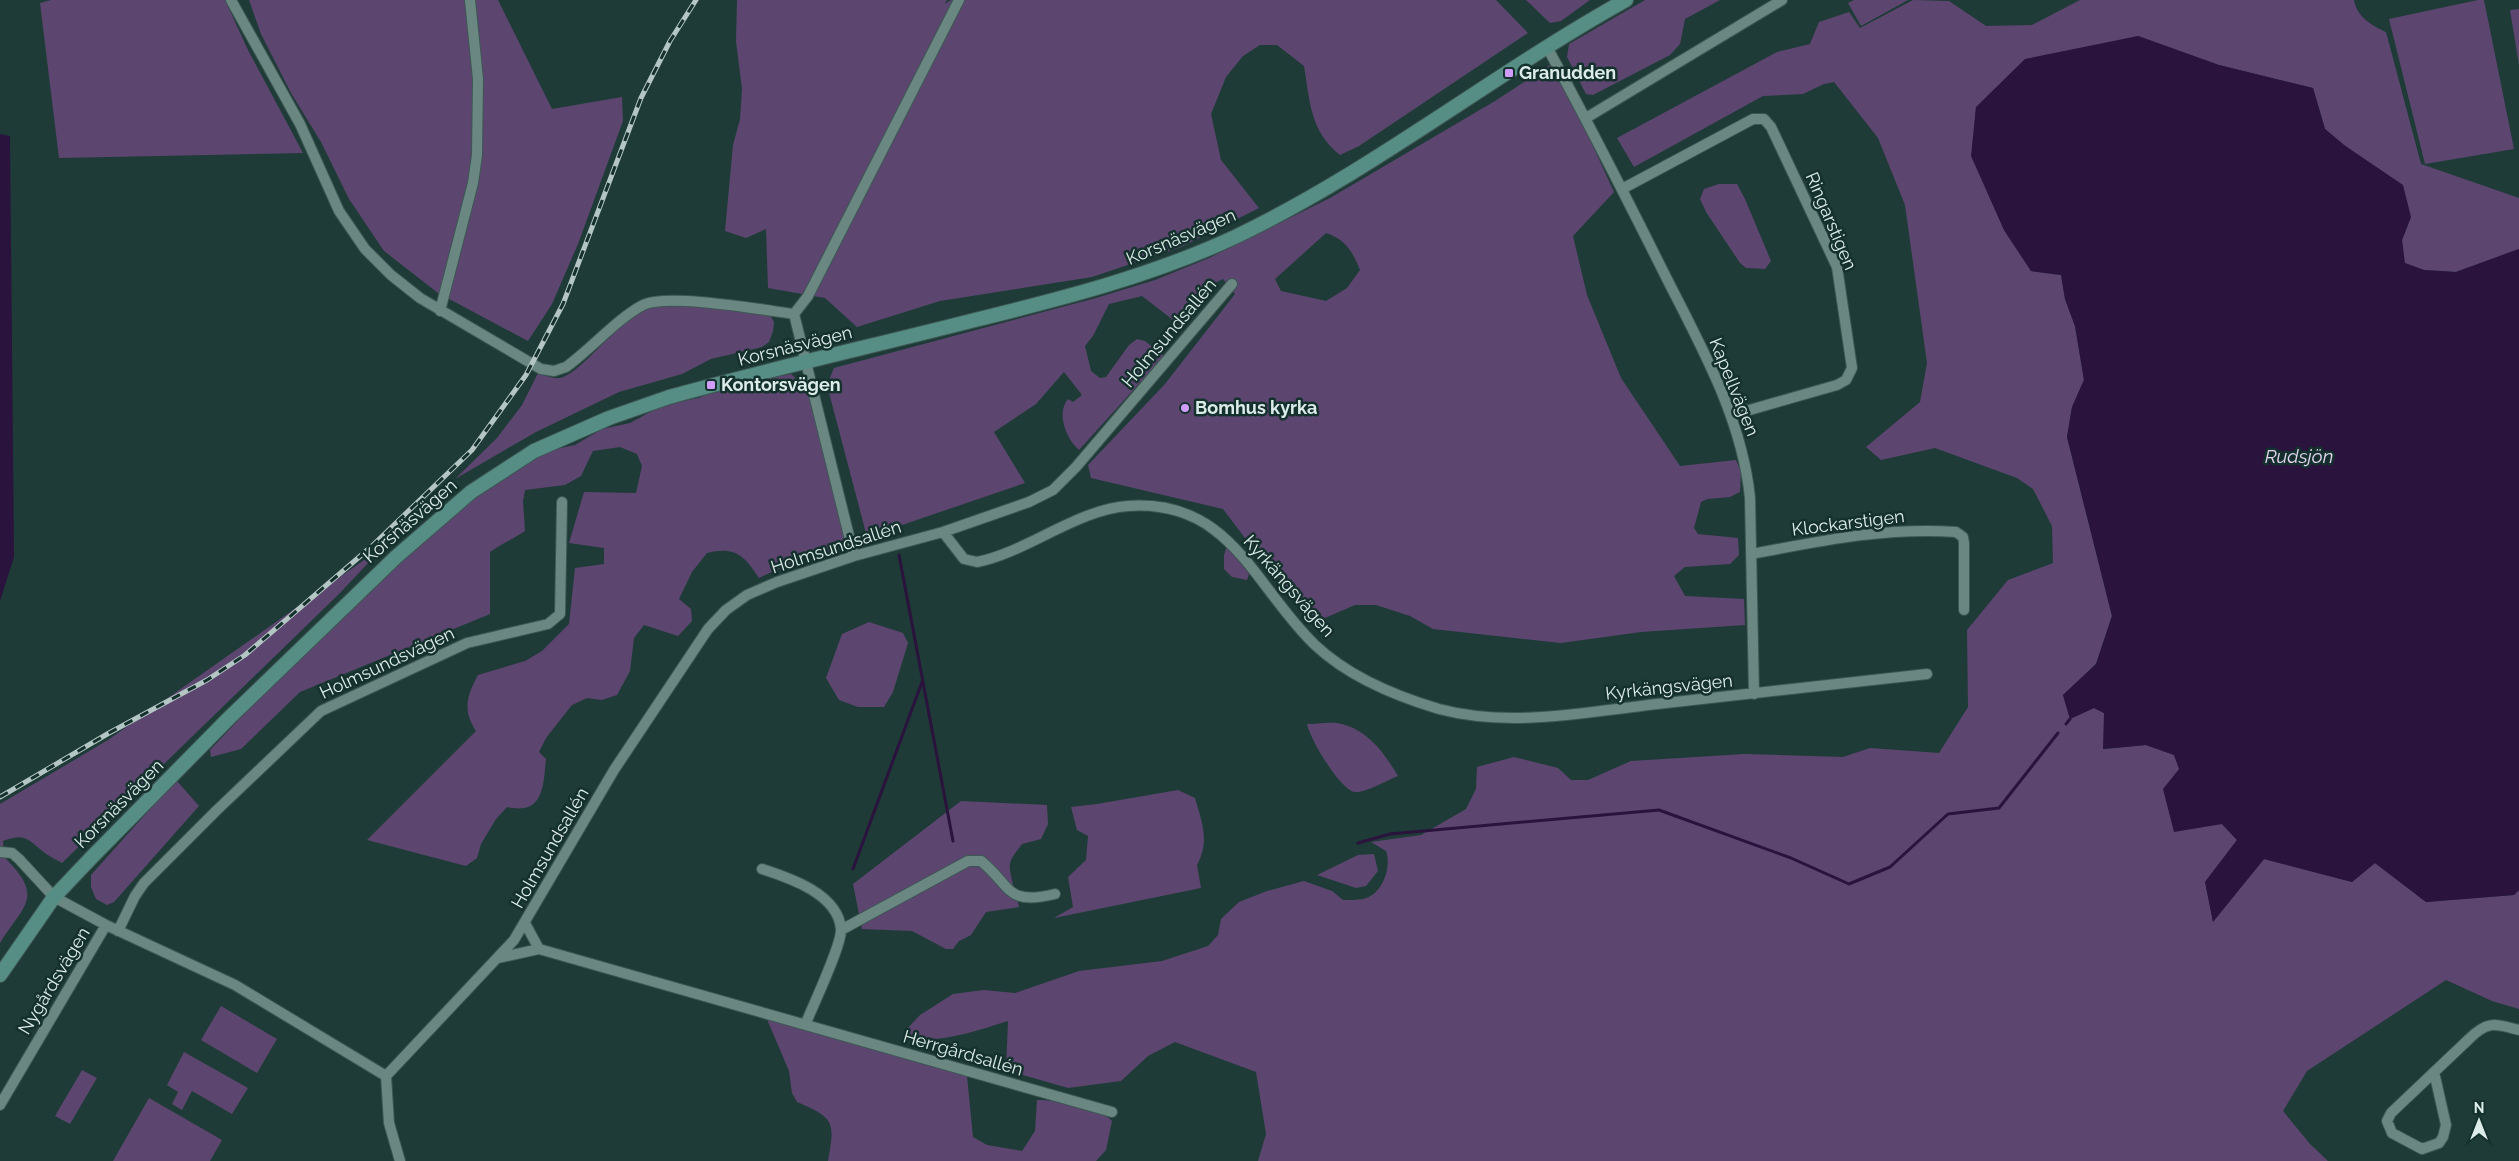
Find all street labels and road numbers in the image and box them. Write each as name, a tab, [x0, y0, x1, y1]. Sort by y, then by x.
street label: Ringarstigen	[1801, 169, 1861, 273]
street label: Korsnäsvägen	[1123, 204, 1239, 269]
street label: Holmsundsallén	[1117, 274, 1220, 391]
street label: Korsnäsvägen	[736, 321, 854, 370]
street label: Kapellvägen	[1705, 335, 1764, 439]
street label: Korsnäsvägen	[359, 474, 461, 567]
street label: Klockarstigen	[1790, 505, 1906, 540]
street label: Holmsundsallén	[768, 516, 904, 577]
street label: Kyrkängsvägen	[1240, 531, 1339, 641]
street label: Holmsundsvägen	[316, 622, 457, 703]
street label: Kyrkängsvägen	[1604, 669, 1734, 704]
street label: Korsnäsvägen	[70, 755, 167, 852]
street label: Holmsundsallén	[507, 784, 593, 912]
street label: Nygårdsvägen	[13, 923, 94, 1038]
street label: Herrgårdsallén	[901, 1025, 1025, 1080]

